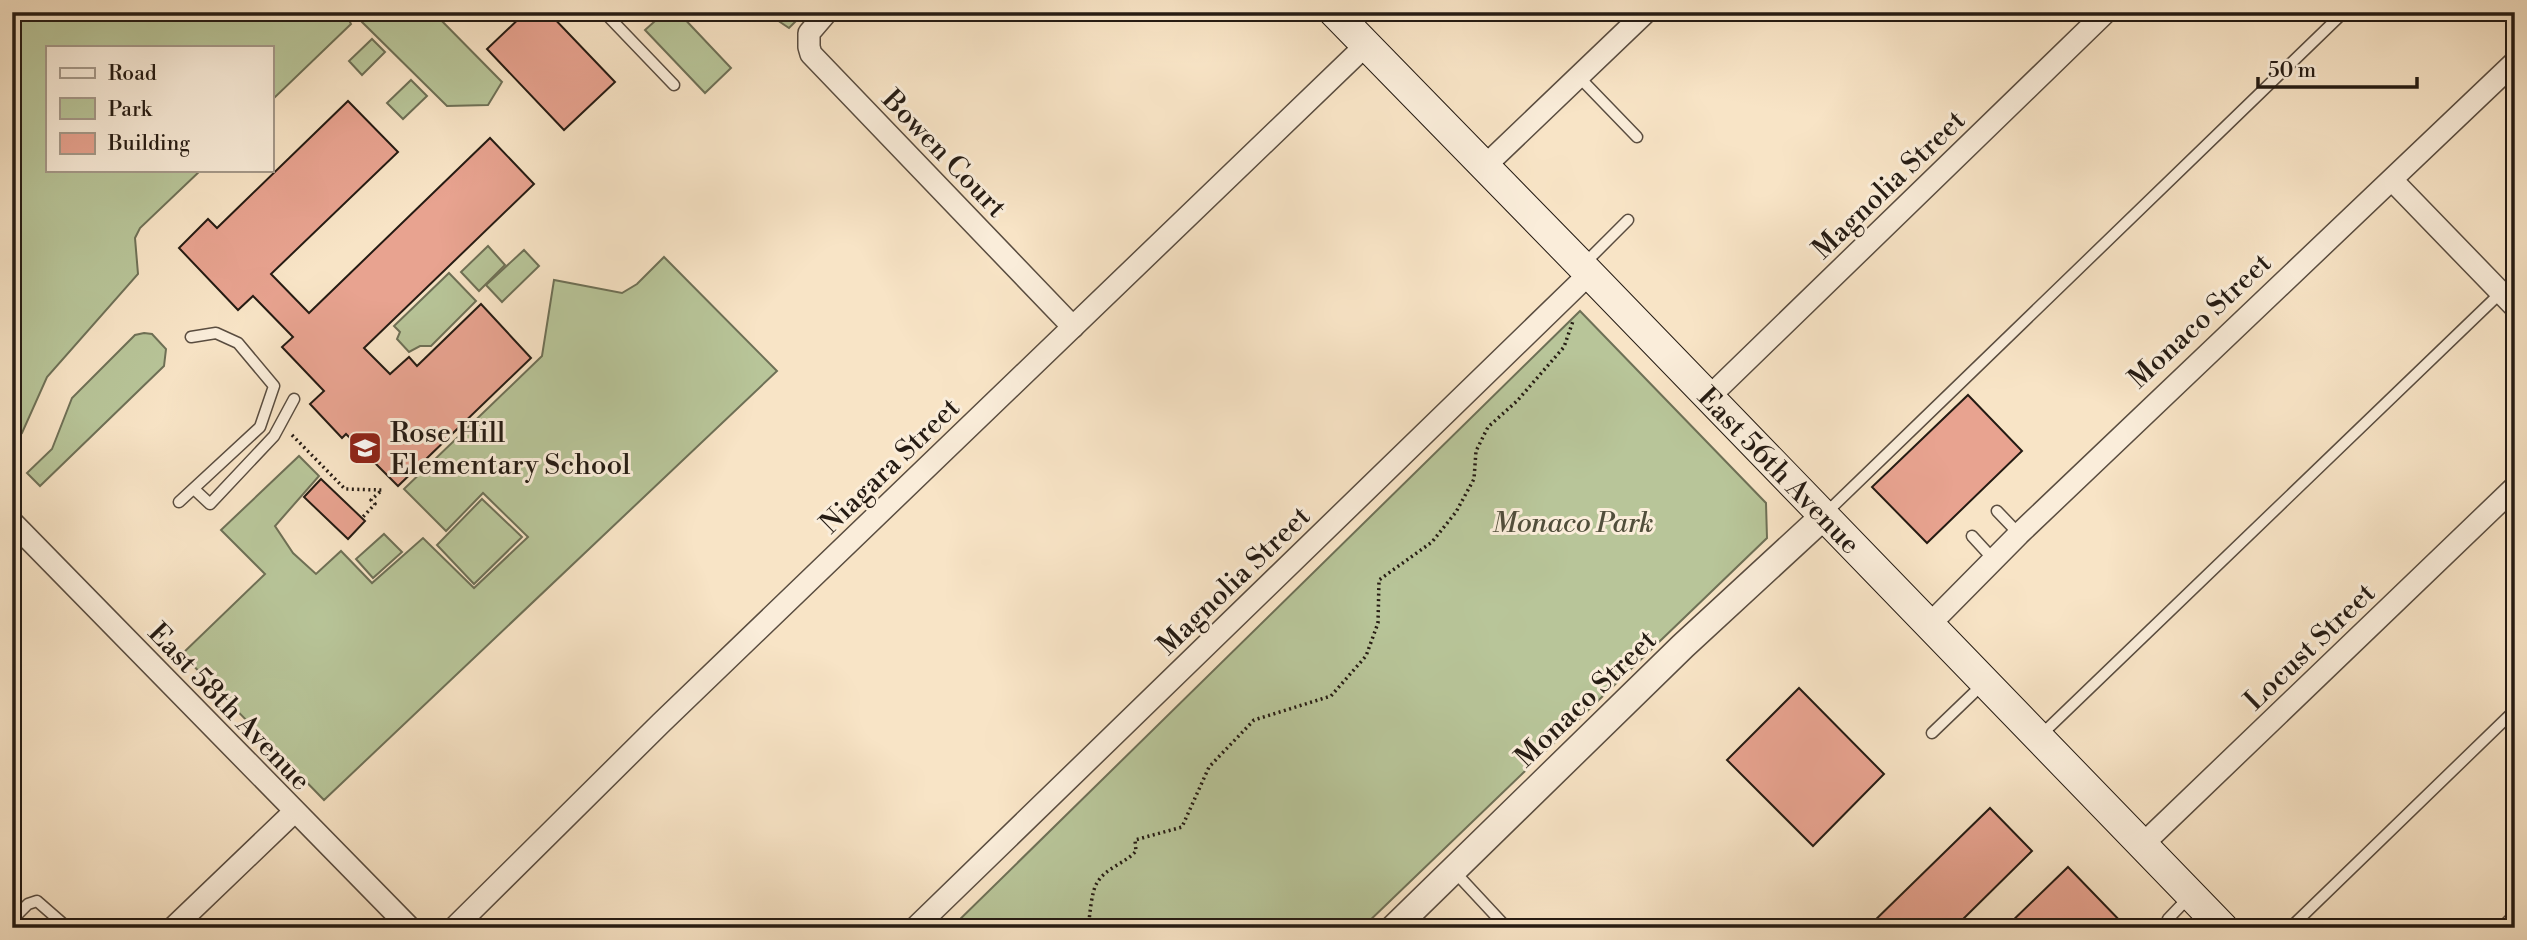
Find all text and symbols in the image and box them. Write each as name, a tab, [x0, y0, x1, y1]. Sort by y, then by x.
legend	[46, 46, 273, 172]
scale bar	[2258, 46, 2417, 90]
text: 50 m	[2268, 58, 2316, 84]
text: Road	[108, 61, 157, 87]
street label: Bowen Court	[874, 82, 1014, 225]
text: Park	[108, 97, 153, 123]
street label: Magnolia Street	[1805, 103, 1973, 267]
text: Building	[107, 131, 190, 157]
street label: Monaco Street	[2121, 246, 2279, 396]
street label: East 56th Avenue	[1690, 380, 1867, 562]
street label: Niagara Street	[813, 391, 967, 541]
place label: Rose Hill Elementary School	[390, 416, 631, 483]
school or university icon: Rose Hill Elementary School	[346, 429, 384, 467]
street label: Magnolia Street	[1150, 499, 1318, 663]
park label: Monaco Park	[1492, 506, 1654, 541]
street label: Locust Street	[2237, 576, 2383, 718]
street label: East 58th Avenue	[140, 616, 318, 798]
street label: Monaco Street	[1508, 623, 1664, 775]

